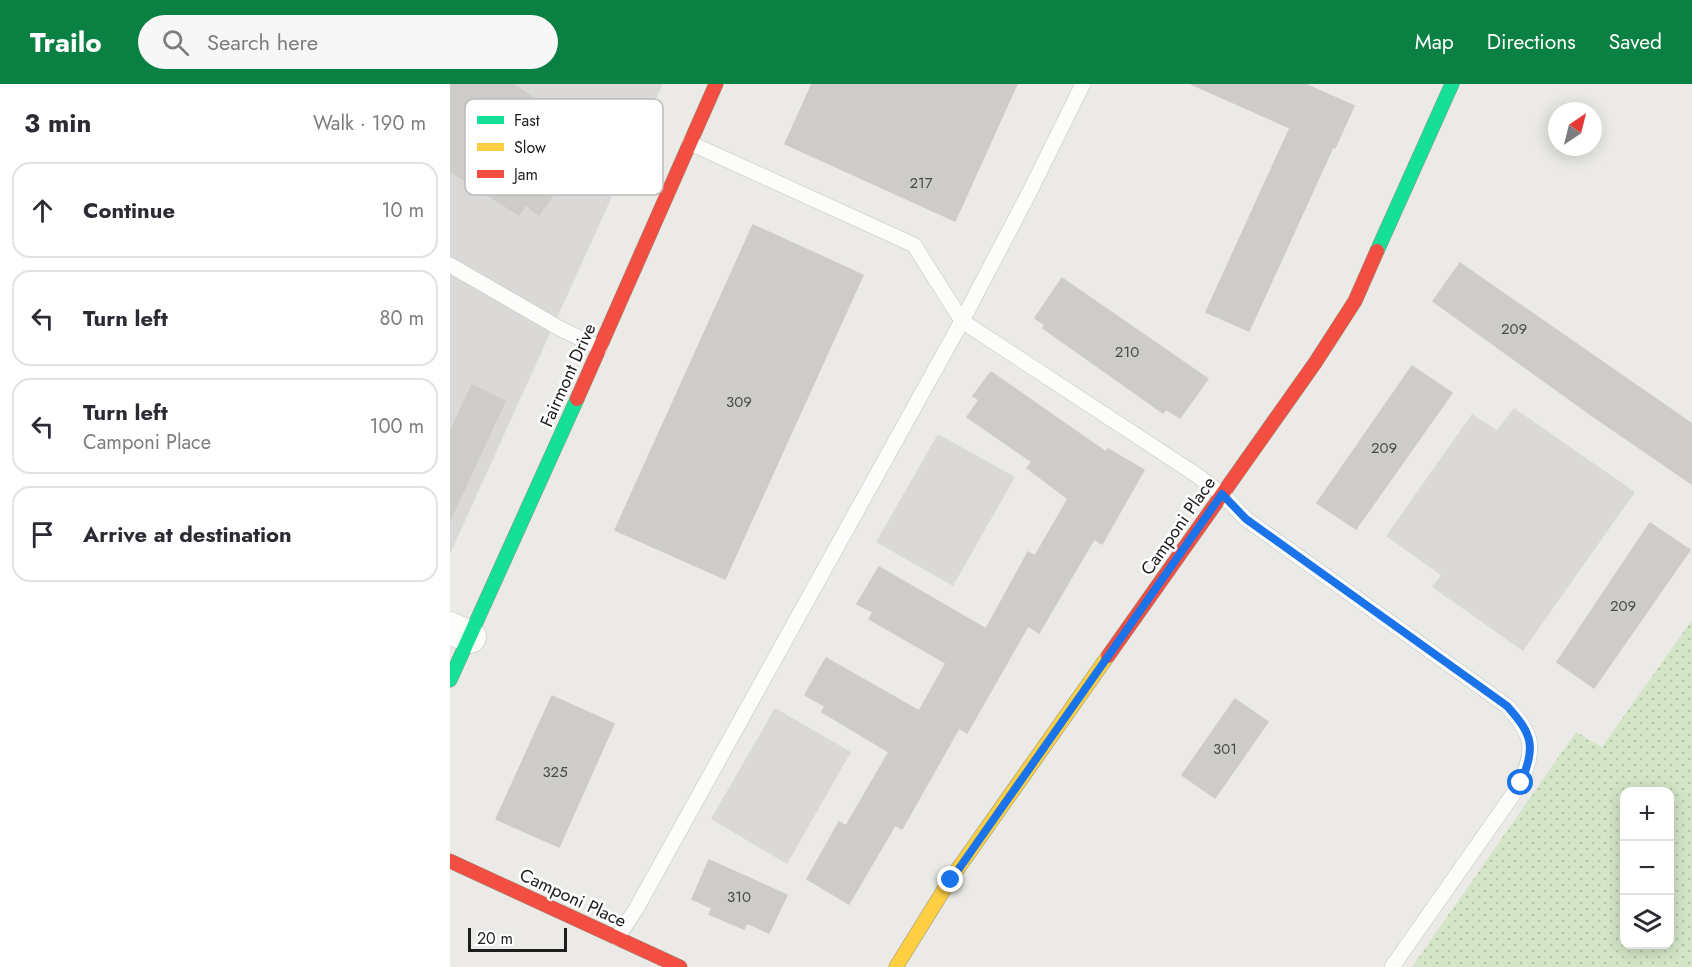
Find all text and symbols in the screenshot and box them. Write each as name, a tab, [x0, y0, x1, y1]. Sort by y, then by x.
search box	[138, 15, 558, 69]
text: Trailo	[30, 22, 102, 63]
icon: search	[159, 26, 192, 59]
text: Search here	[207, 26, 318, 58]
text: Map	[1415, 27, 1454, 57]
text: Directions	[1487, 27, 1576, 57]
text: Saved	[1609, 27, 1662, 57]
legend	[465, 99, 663, 195]
north arrow	[1548, 102, 1602, 156]
text: 3 min	[24, 104, 91, 142]
text: Walk · 190 m	[313, 109, 426, 138]
text: Fast	[514, 109, 540, 132]
text: Slow	[514, 136, 546, 159]
text: Jam	[512, 163, 538, 186]
house number: 217	[909, 172, 933, 194]
icon: ahead	[26, 194, 59, 227]
text: Continue	[83, 194, 175, 226]
text: 10 m	[381, 196, 424, 225]
icon: left	[26, 302, 59, 335]
text: Turn left	[83, 302, 168, 334]
text: 80 m	[379, 304, 424, 333]
house number: 209	[1501, 318, 1527, 340]
street label: Fairmont Drive	[534, 319, 602, 431]
house number: 210	[1115, 341, 1139, 363]
house number: 309	[726, 391, 752, 413]
text: Turn left	[83, 396, 168, 428]
icon: left	[26, 410, 59, 443]
text: 100 m	[369, 412, 424, 441]
text: Camponi Place	[83, 428, 211, 457]
house number: 209	[1371, 437, 1397, 459]
street label: Camponi Place	[1134, 471, 1222, 581]
icon: arrive	[26, 518, 59, 551]
text: Arrive at destination	[83, 518, 292, 550]
house number: 209	[1610, 595, 1636, 617]
house number: 301	[1213, 738, 1237, 760]
house number: 325	[542, 761, 568, 783]
route start	[1507, 769, 1533, 795]
map controls	[1620, 787, 1674, 949]
button: +	[1620, 787, 1674, 841]
button: −	[1620, 841, 1674, 895]
street label: Camponi Place	[515, 862, 631, 934]
route end	[937, 866, 963, 892]
house number: 310	[727, 886, 751, 908]
button: layers	[1620, 895, 1674, 949]
scale bar	[468, 925, 567, 952]
text: 20 m	[477, 927, 513, 950]

